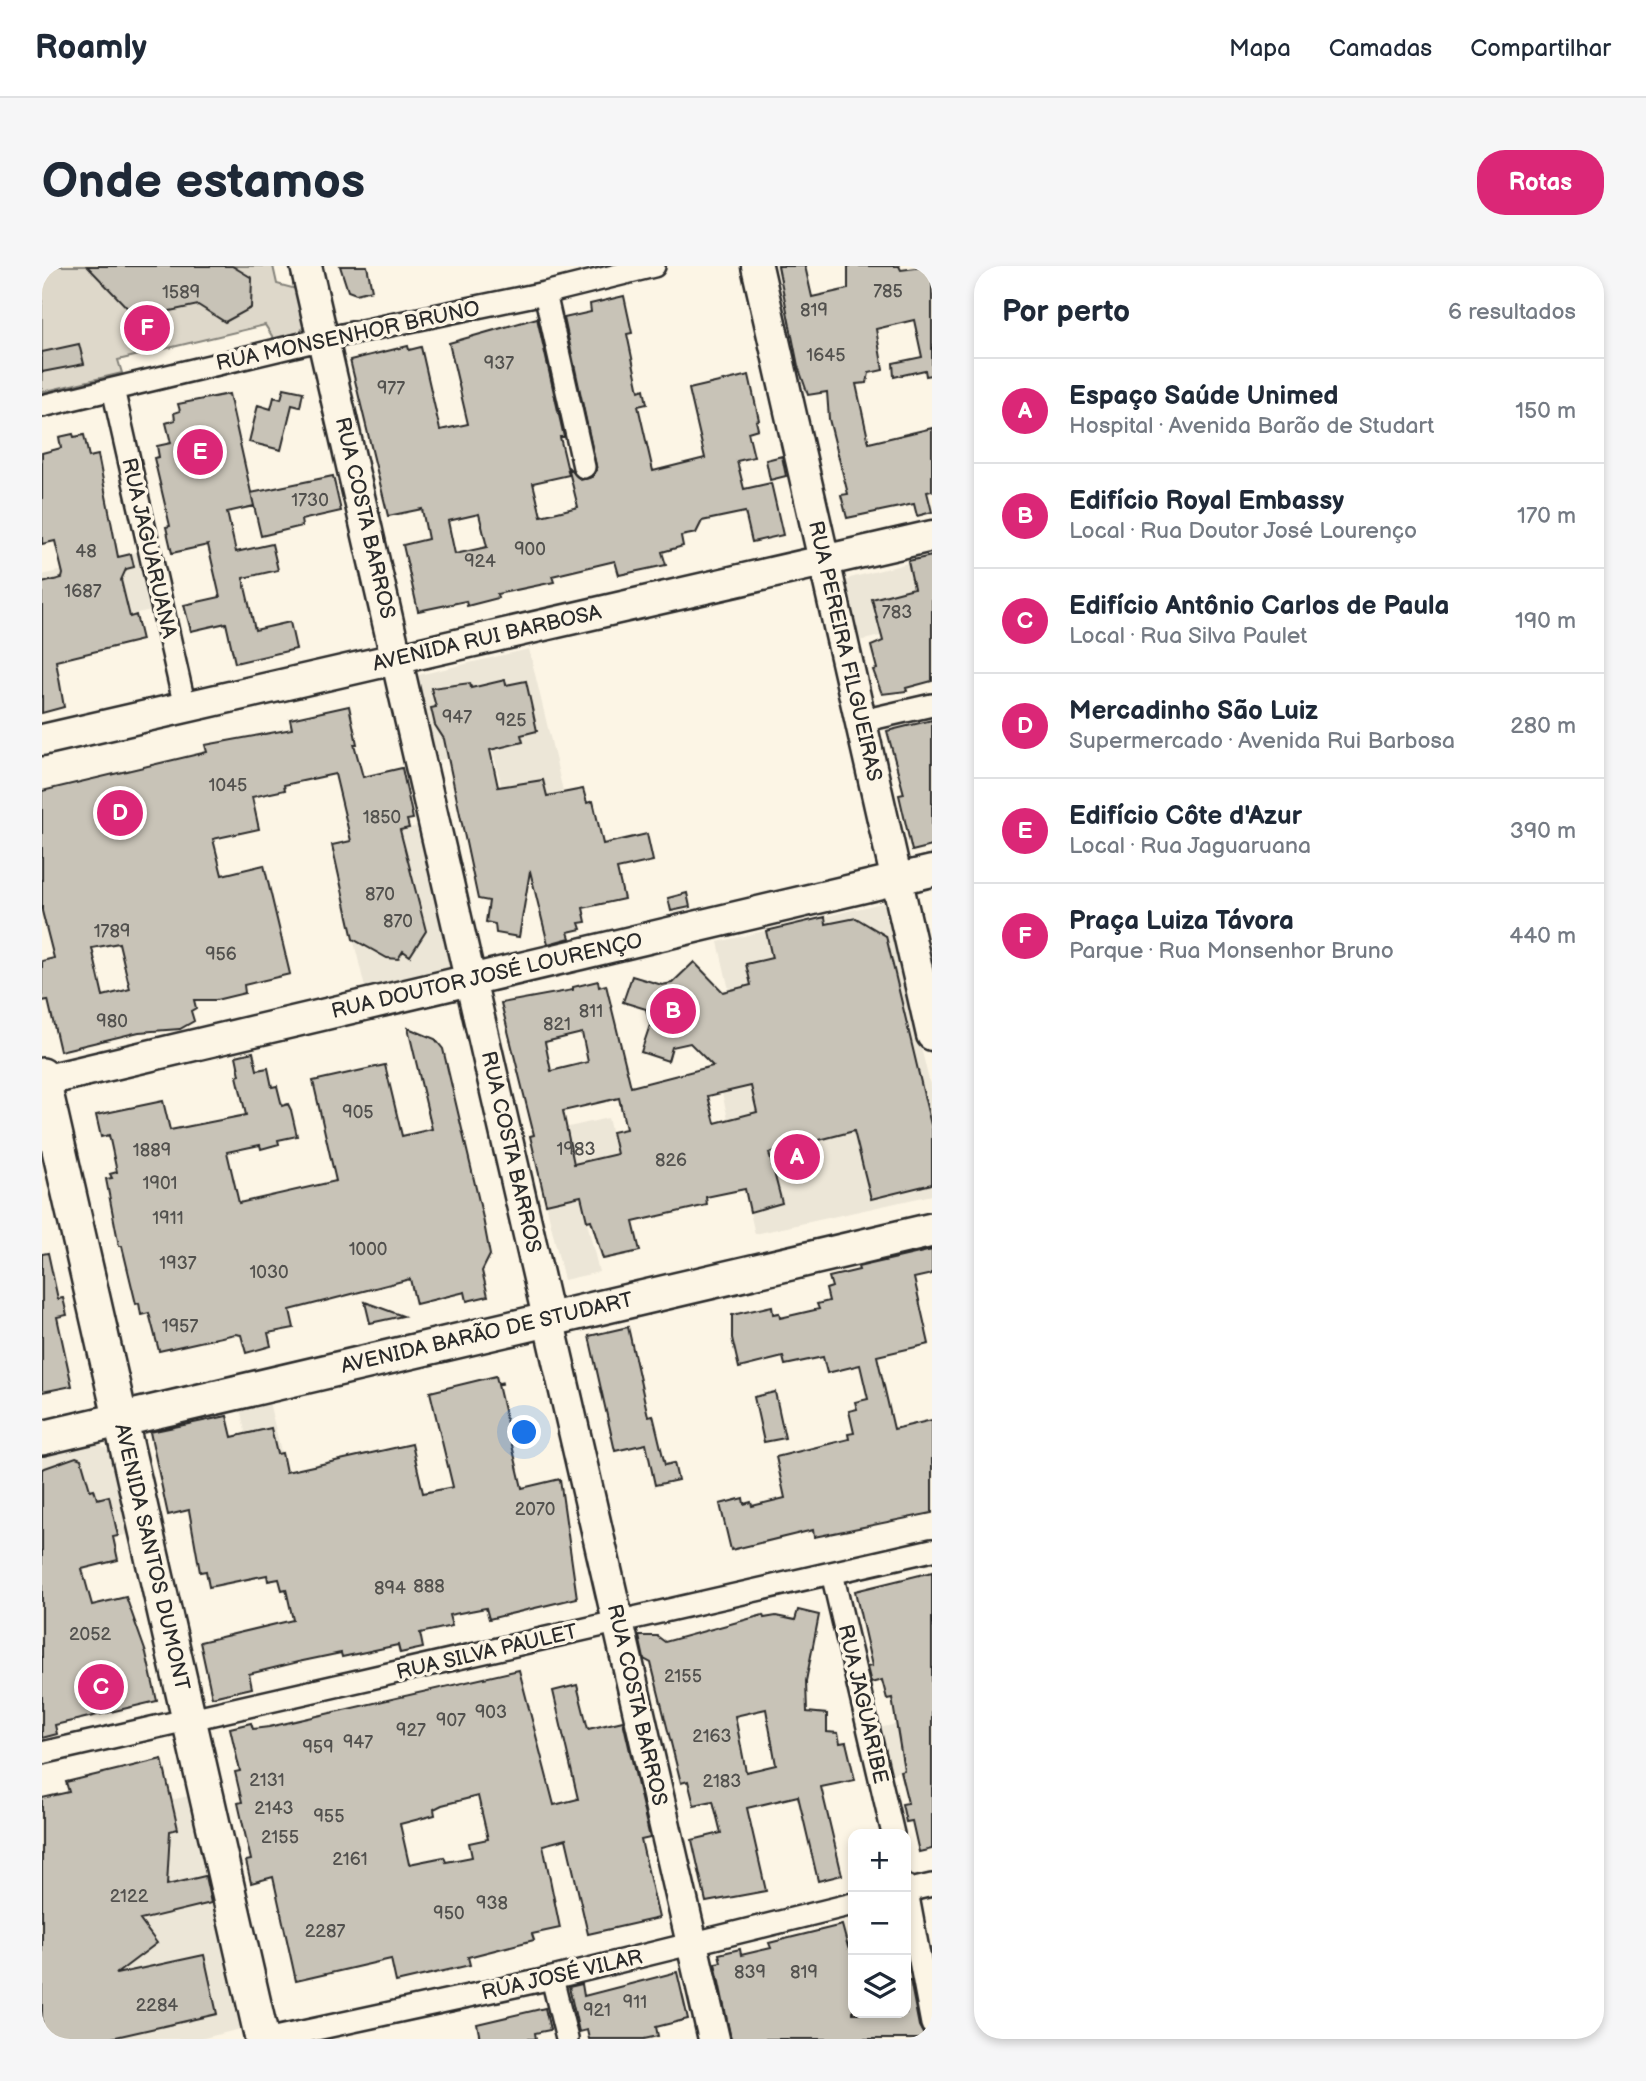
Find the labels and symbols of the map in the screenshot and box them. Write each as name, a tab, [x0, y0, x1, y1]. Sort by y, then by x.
house number: 785	[873, 281, 903, 302]
house number: 1589	[162, 282, 200, 303]
street label: RUA MONSENHOR BRUNO	[214, 296, 482, 376]
house number: 819	[800, 300, 828, 321]
pin: F	[124, 302, 170, 354]
house number: 1645	[806, 345, 846, 366]
house number: 937	[484, 353, 514, 374]
house number: 977	[377, 378, 405, 399]
street label: RUA COSTA BARROS	[330, 415, 400, 621]
pin: E	[177, 426, 223, 478]
street label: RUA JAGUARUANA	[116, 456, 182, 641]
house number: 1730	[291, 490, 329, 511]
street label: RUA PEREIRA FILGUEIRAS	[803, 518, 887, 784]
house number: 900	[514, 539, 546, 560]
house number: 48	[75, 541, 97, 562]
house number: 924	[464, 551, 496, 572]
house number: 1687	[64, 581, 102, 602]
street label: AVENIDA RUI BARBOSA	[370, 599, 604, 676]
house number: 783	[882, 602, 912, 623]
house number: 947	[442, 707, 472, 728]
house number: 925	[495, 710, 527, 731]
house number: 1045	[209, 775, 247, 796]
pin: D	[97, 787, 143, 839]
house number: 1850	[363, 807, 401, 828]
house number: 870	[365, 884, 395, 905]
house number: 870	[383, 911, 413, 932]
house number: 1789	[94, 921, 130, 942]
street label: RUA DOUTOR JOSÉ LOURENÇO	[329, 928, 645, 1024]
house number: 956	[205, 944, 237, 965]
pin: B	[650, 985, 696, 1037]
house number: 811	[579, 1001, 603, 1022]
house number: 980	[96, 1011, 128, 1032]
house number: 821	[543, 1014, 571, 1035]
street label: RUA COSTA BARROS	[476, 1049, 546, 1255]
house number: 905	[342, 1102, 374, 1123]
pin: A	[774, 1131, 820, 1183]
house number: 1983	[557, 1139, 595, 1160]
house number: 1889	[133, 1140, 171, 1161]
house number: 826	[655, 1150, 687, 1171]
house number: 1901	[143, 1173, 177, 1194]
house number: 1911	[152, 1208, 184, 1229]
house number: 1000	[349, 1239, 387, 1260]
house number: 1937	[159, 1253, 197, 1274]
house number: 1030	[249, 1262, 289, 1283]
street label: AVENIDA BARÃO DE STUDART	[339, 1287, 636, 1379]
house number: 1957	[162, 1316, 198, 1337]
your location	[507, 1415, 541, 1449]
street label: AVENIDA SANTOS DUMONT	[109, 1421, 195, 1693]
house number: 2070	[515, 1499, 555, 1520]
house number: 888	[413, 1576, 445, 1597]
house number: 894	[374, 1578, 406, 1599]
street label: RUA COSTA BARROS	[602, 1602, 672, 1808]
street label: RUA SILVA PAULET	[394, 1619, 580, 1685]
street label: RUA JAGUARIBE	[833, 1622, 893, 1786]
house number: 2052	[69, 1624, 111, 1645]
pin: C	[78, 1661, 124, 1713]
house number: 2155	[664, 1666, 702, 1687]
house number: 903	[475, 1702, 507, 1723]
house number: 907	[436, 1710, 466, 1731]
house number: 927	[396, 1720, 426, 1741]
house number: 2163	[692, 1726, 732, 1747]
house number: 947	[343, 1732, 373, 1753]
house number: 959	[302, 1737, 334, 1758]
house number: 2131	[249, 1770, 285, 1791]
house number: 2183	[703, 1771, 741, 1792]
house number: 2143	[254, 1798, 294, 1819]
house number: 955	[313, 1806, 345, 1827]
house number: 2155	[261, 1827, 299, 1848]
house number: 2161	[332, 1849, 368, 1870]
house number: 2122	[110, 1886, 149, 1907]
house number: 938	[476, 1893, 508, 1914]
house number: 950	[433, 1903, 465, 1924]
house number: 2287	[305, 1921, 345, 1942]
street label: RUA JOSÉ VILAR	[479, 1944, 645, 2006]
house number: 839	[734, 1962, 766, 1983]
house number: 819	[790, 1962, 818, 1983]
house number: 911	[623, 1992, 647, 2013]
house number: 2284	[136, 1995, 178, 2016]
house number: 921	[583, 2000, 611, 2021]

